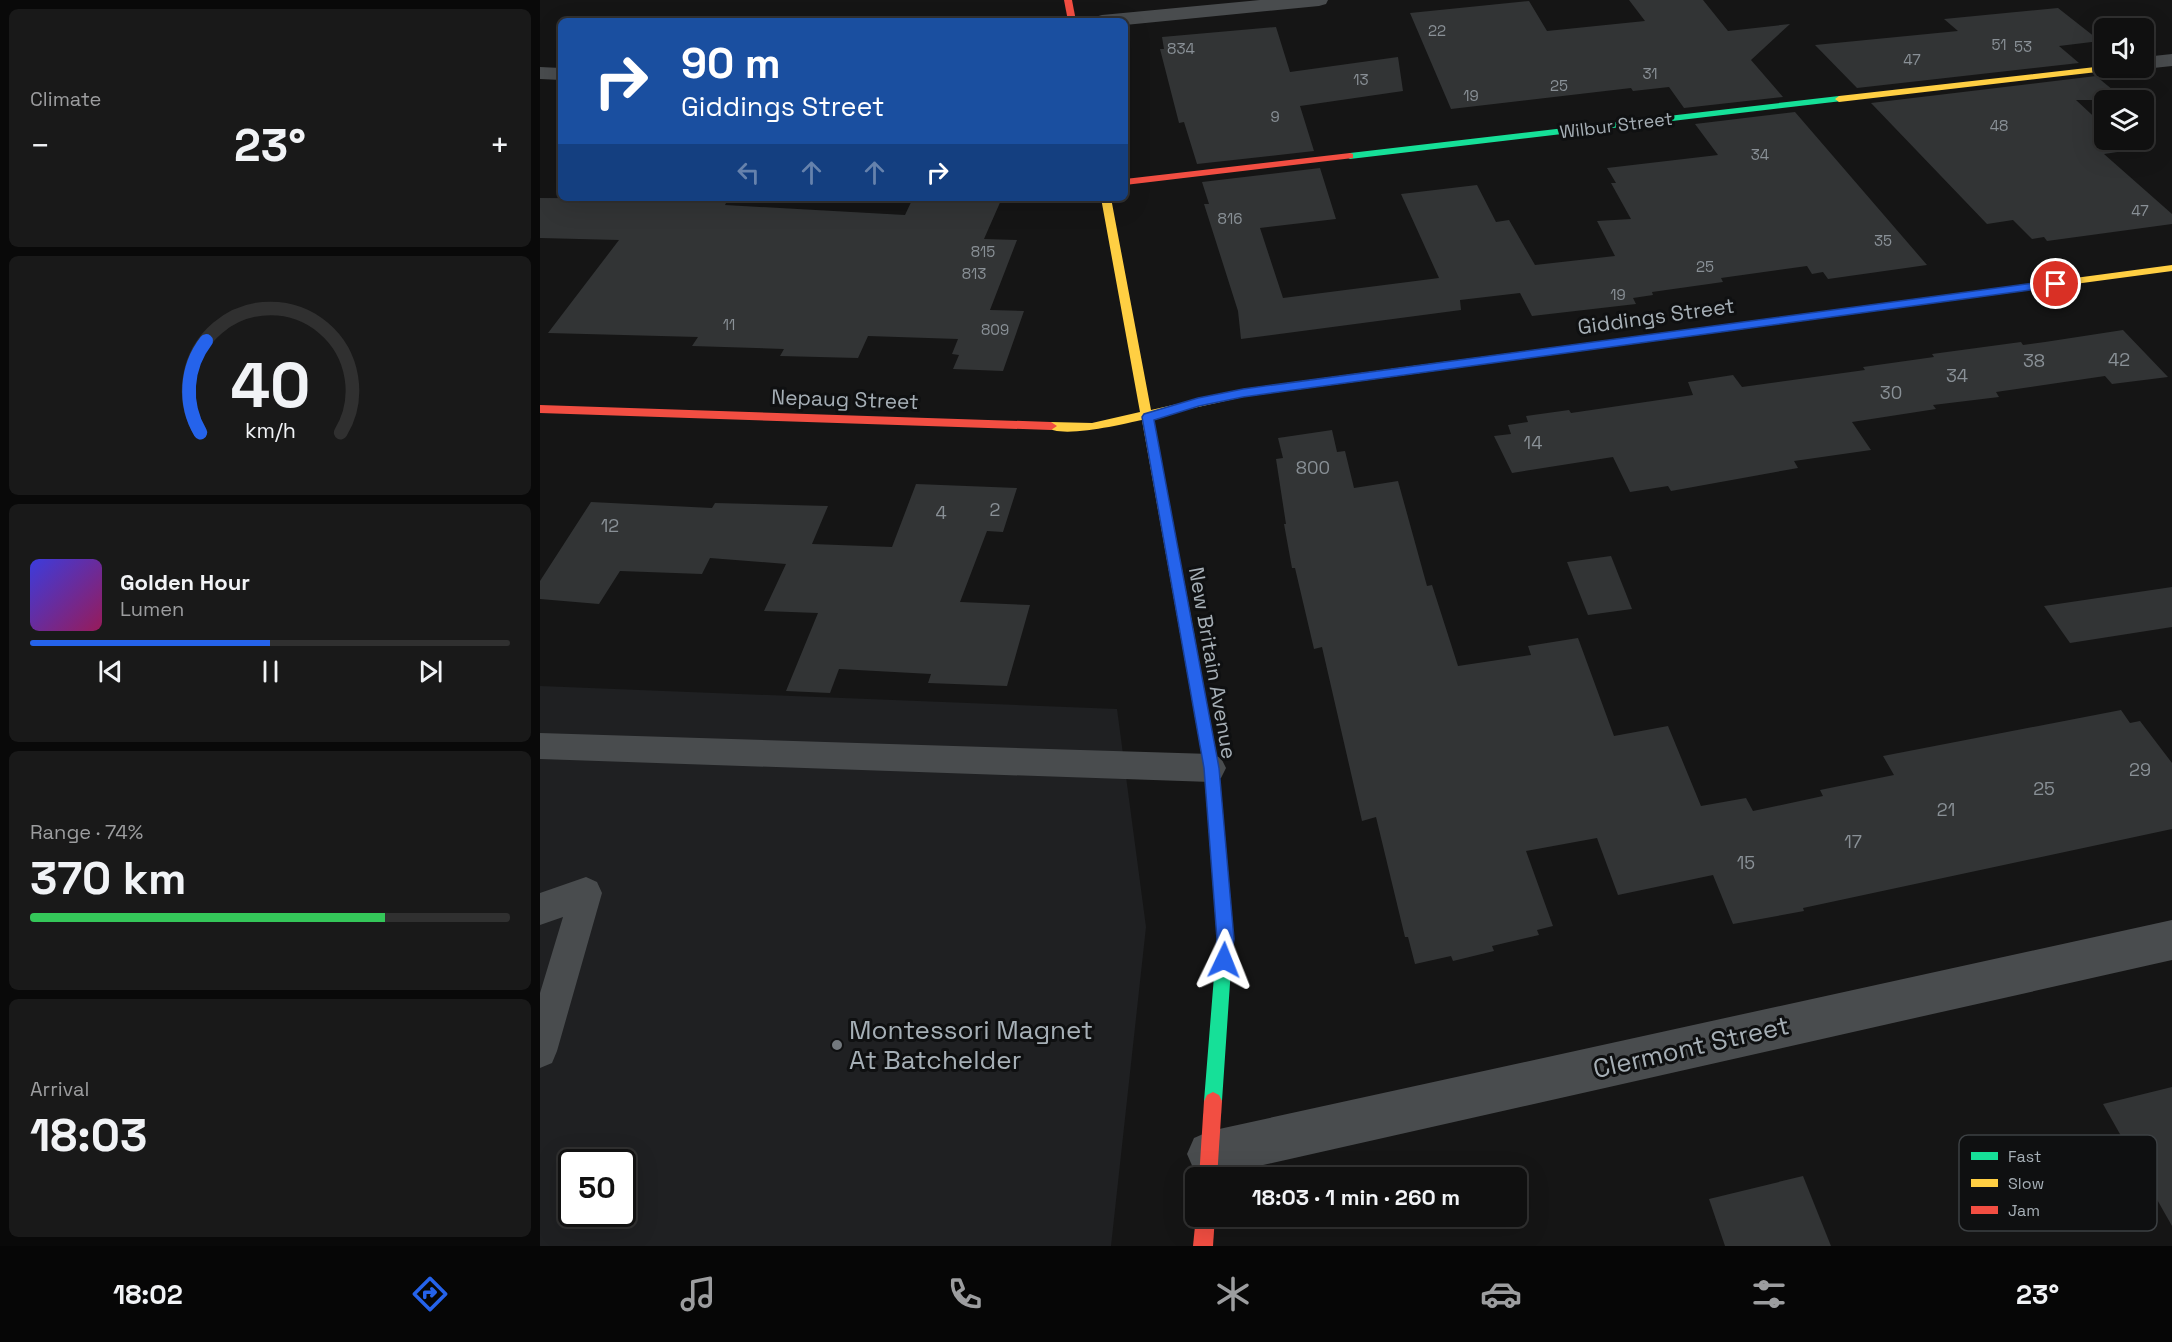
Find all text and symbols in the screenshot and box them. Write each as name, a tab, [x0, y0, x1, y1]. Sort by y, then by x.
map controls	[2094, 18, 2154, 150]
button: sound	[2094, 18, 2154, 78]
house number: 22	[1428, 21, 1446, 40]
house number: 51	[1991, 35, 2007, 54]
text: 90 m	[681, 37, 781, 90]
house number: 53	[2014, 37, 2032, 56]
house number: 834	[1167, 39, 1195, 58]
icon: right	[582, 42, 660, 120]
house number: 47	[1903, 50, 1921, 69]
house number: 31	[1642, 64, 1658, 83]
house number: 13	[1353, 70, 1369, 89]
house number: 25	[1550, 76, 1568, 95]
text: Climate	[30, 86, 101, 112]
house number: 19	[1463, 86, 1479, 105]
text: Giddings Street	[681, 89, 884, 124]
button: layers	[2094, 90, 2154, 150]
house number: 9	[1270, 107, 1280, 126]
street label: Wilbur Street	[1558, 107, 1674, 143]
house number: 48	[1990, 116, 2008, 135]
text: 23°	[234, 117, 306, 174]
text: −	[30, 125, 50, 167]
text: +	[490, 125, 510, 167]
house number: 34	[1751, 145, 1769, 164]
icon: left	[732, 156, 765, 189]
icon: ahead	[795, 156, 828, 189]
icon: ahead	[858, 156, 891, 189]
icon: right	[921, 156, 954, 189]
house number: 47	[2131, 201, 2149, 220]
house number: 816	[1218, 209, 1242, 228]
house number: 35	[1874, 231, 1892, 250]
house number: 815	[971, 242, 995, 261]
house number: 25	[1696, 257, 1714, 276]
pin	[2030, 258, 2081, 309]
house number: 813	[962, 264, 986, 283]
icon: arrive	[2039, 267, 2072, 300]
house number: 19	[1610, 285, 1626, 304]
street label: Giddings Street	[1576, 292, 1736, 340]
house number: 11	[723, 315, 735, 334]
house number: 809	[981, 320, 1009, 339]
text: 40	[230, 346, 310, 425]
house number: 42	[2108, 348, 2130, 371]
house number: 38	[2023, 349, 2045, 372]
house number: 34	[1946, 364, 1968, 387]
house number: 30	[1880, 381, 1902, 404]
street label: Nepaug Street	[771, 383, 919, 415]
text: km/h	[244, 417, 296, 444]
house number: 14	[1524, 431, 1542, 454]
house number: 800	[1296, 456, 1330, 479]
house number: 2	[990, 498, 1000, 521]
house number: 4	[935, 501, 947, 524]
house number: 12	[601, 514, 619, 537]
street label: New Britain Avenue	[1183, 565, 1243, 761]
text: Golden Hour	[120, 568, 250, 596]
text: Lumen	[120, 596, 184, 622]
icon: previous	[94, 655, 127, 688]
icon: pause	[254, 655, 287, 688]
icon: next	[414, 655, 447, 688]
house number: 29	[2129, 758, 2151, 781]
house number: 25	[2033, 777, 2055, 800]
house number: 21	[1937, 798, 1955, 821]
text: Range · 74%	[30, 819, 143, 845]
house number: 17	[1844, 830, 1862, 853]
text: 370 km	[30, 850, 187, 907]
house number: 15	[1737, 851, 1755, 874]
position arrow	[1192, 928, 1256, 992]
street label: Clermont Street	[1590, 1008, 1792, 1086]
place label: Montessori Magnet At Batchelder	[849, 1013, 1093, 1077]
marker: Montessori Magnet At Batchelder	[830, 1038, 844, 1052]
text: Arrival	[30, 1076, 89, 1102]
text: 18:03	[30, 1107, 147, 1164]
legend	[1959, 1135, 2157, 1231]
text: Fast	[2008, 1146, 2041, 1167]
speed limit sign: 50	[558, 1149, 636, 1227]
text: Slow	[2008, 1173, 2044, 1194]
text: 18:03 · 1 min · 260 m	[1252, 1183, 1460, 1211]
text: Jam	[2008, 1200, 2040, 1221]
icon: directions	[409, 1273, 451, 1315]
icon: music	[677, 1273, 719, 1315]
icon: phone	[944, 1273, 986, 1315]
icon: climate	[1212, 1273, 1254, 1315]
icon: car	[1480, 1273, 1522, 1315]
icon: filters	[1748, 1273, 1790, 1315]
text: 18:02	[113, 1277, 183, 1312]
text: 23°	[2016, 1277, 2059, 1312]

